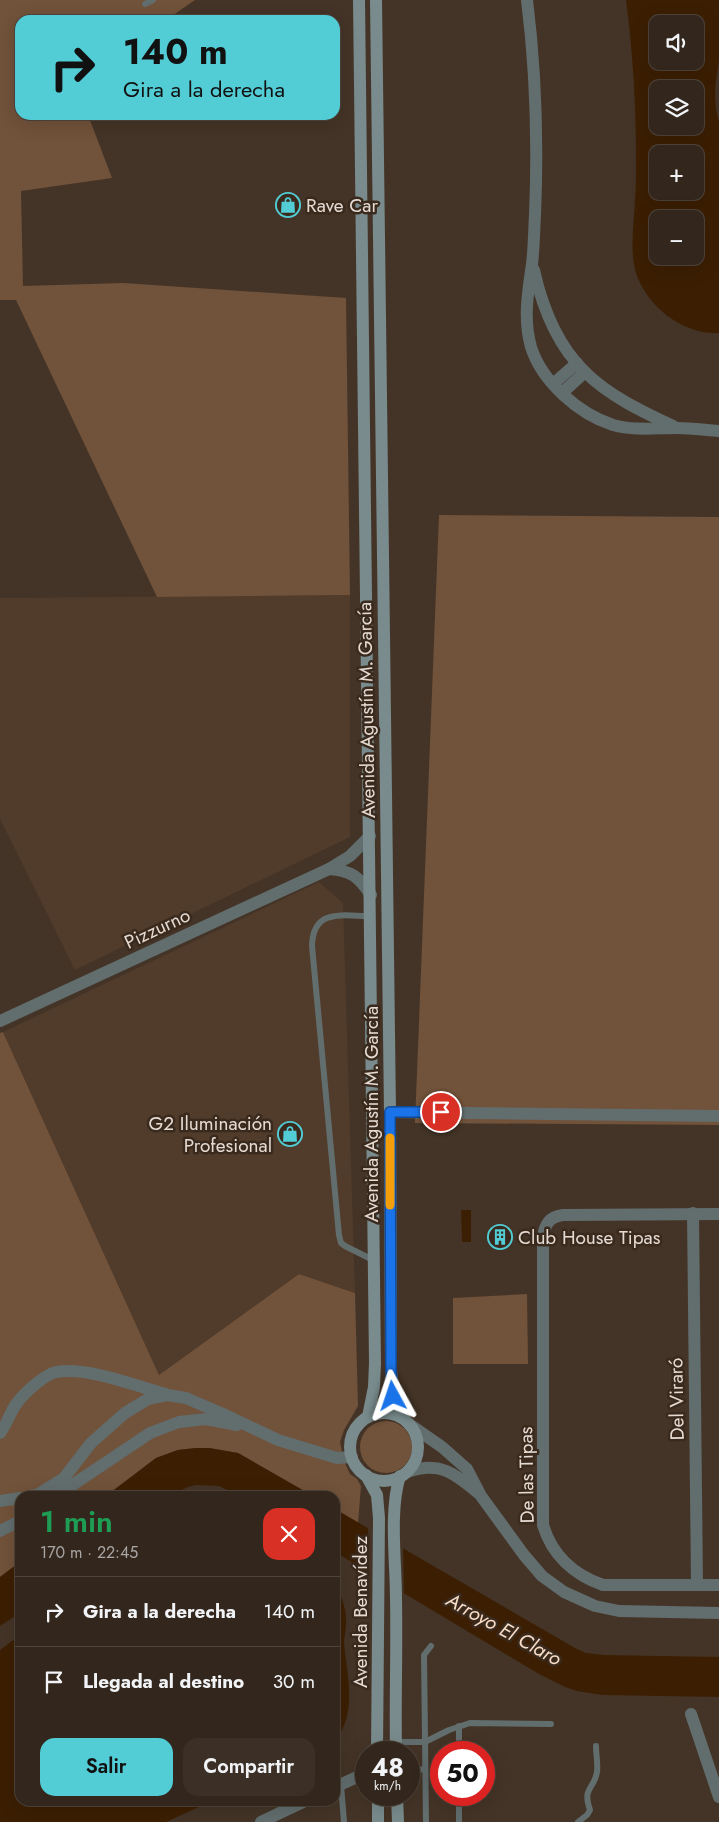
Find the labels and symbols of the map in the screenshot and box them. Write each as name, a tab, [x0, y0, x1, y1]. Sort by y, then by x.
shop icon: Rave Car	[275, 192, 301, 218]
place label: Rave Car	[306, 192, 378, 219]
street label: Avenida Agustín M. García	[351, 602, 382, 818]
street label: Pizzurno	[120, 901, 195, 955]
street label: Avenida Agustín M. García	[358, 1006, 385, 1222]
pin	[420, 1091, 462, 1133]
place label: G2 Iluminación Profesional	[149, 1110, 272, 1159]
shop icon: G2 Iluminación Profesional	[277, 1121, 303, 1147]
building icon: Club House Tipas	[487, 1224, 513, 1250]
place label: Club House Tipas	[518, 1224, 661, 1251]
street label: Del Viraró	[662, 1357, 691, 1440]
position arrow	[366, 1369, 418, 1421]
street label: De las Tipas	[512, 1426, 541, 1524]
street label: Avenida Benavídez	[347, 1536, 374, 1688]
water label: Arroyo El Claro	[440, 1585, 567, 1673]
speed limit sign: 50	[430, 1741, 495, 1806]

